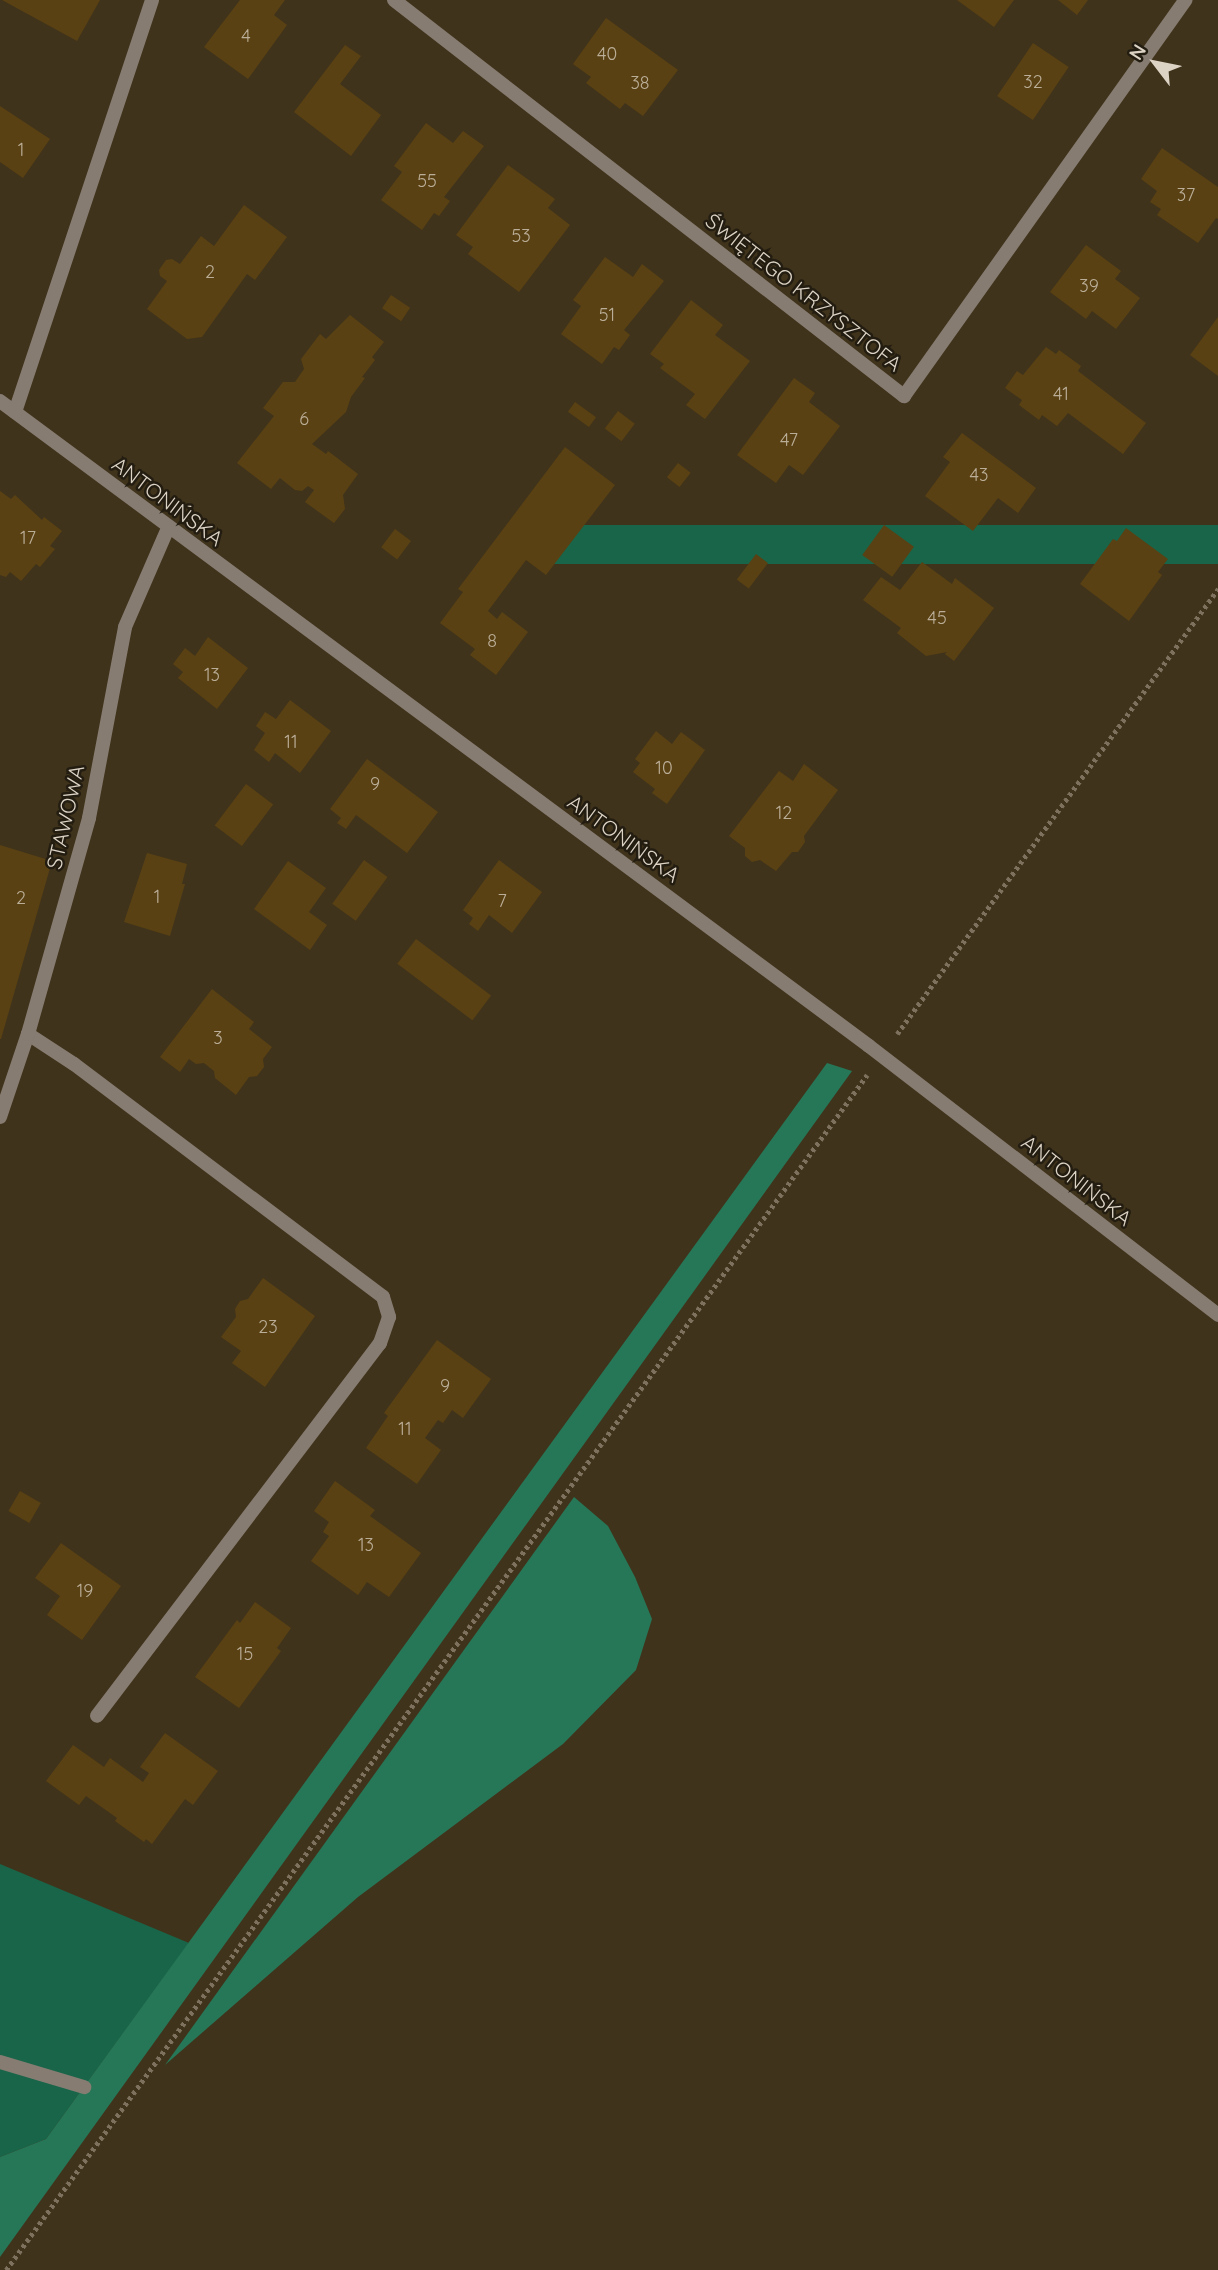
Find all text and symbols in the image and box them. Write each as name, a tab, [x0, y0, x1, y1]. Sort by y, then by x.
house number: 4	[241, 25, 251, 47]
north arrow	[1120, 28, 1190, 98]
text: N	[1123, 40, 1151, 64]
house number: 40	[597, 43, 617, 65]
house number: 32	[1023, 71, 1043, 93]
house number: 38	[630, 72, 650, 94]
house number: 1	[18, 139, 24, 161]
house number: 55	[417, 170, 437, 192]
house number: 37	[1177, 184, 1195, 206]
street label: ŚWIĘTEGO KRZYSZTOFA	[701, 208, 907, 376]
house number: 53	[511, 225, 531, 247]
house number: 2	[205, 261, 215, 283]
house number: 39	[1079, 275, 1099, 297]
house number: 51	[599, 304, 615, 326]
house number: 41	[1053, 383, 1069, 405]
house number: 6	[299, 408, 309, 430]
house number: 47	[780, 429, 798, 451]
street label: ANTONIŃSKA	[107, 451, 229, 551]
house number: 43	[970, 464, 988, 486]
house number: 17	[20, 527, 36, 549]
house number: 45	[927, 607, 947, 629]
house number: 8	[487, 630, 497, 652]
house number: 13	[204, 664, 220, 686]
house number: 11	[284, 731, 298, 753]
house number: 10	[655, 757, 673, 779]
street label: STAWOWA	[41, 762, 89, 872]
house number: 9	[370, 773, 380, 795]
street label: ANTONIŃSKA	[563, 789, 685, 887]
house number: 12	[776, 802, 792, 824]
house number: 1	[154, 886, 160, 908]
house number: 2	[16, 887, 26, 909]
house number: 7	[497, 890, 507, 912]
house number: 3	[213, 1027, 223, 1049]
street label: ANTONIŃSKA	[1017, 1129, 1137, 1231]
house number: 23	[258, 1316, 278, 1338]
house number: 9	[440, 1375, 450, 1397]
house number: 11	[398, 1418, 412, 1440]
house number: 13	[358, 1534, 374, 1556]
house number: 19	[77, 1580, 93, 1602]
house number: 15	[237, 1643, 253, 1665]

